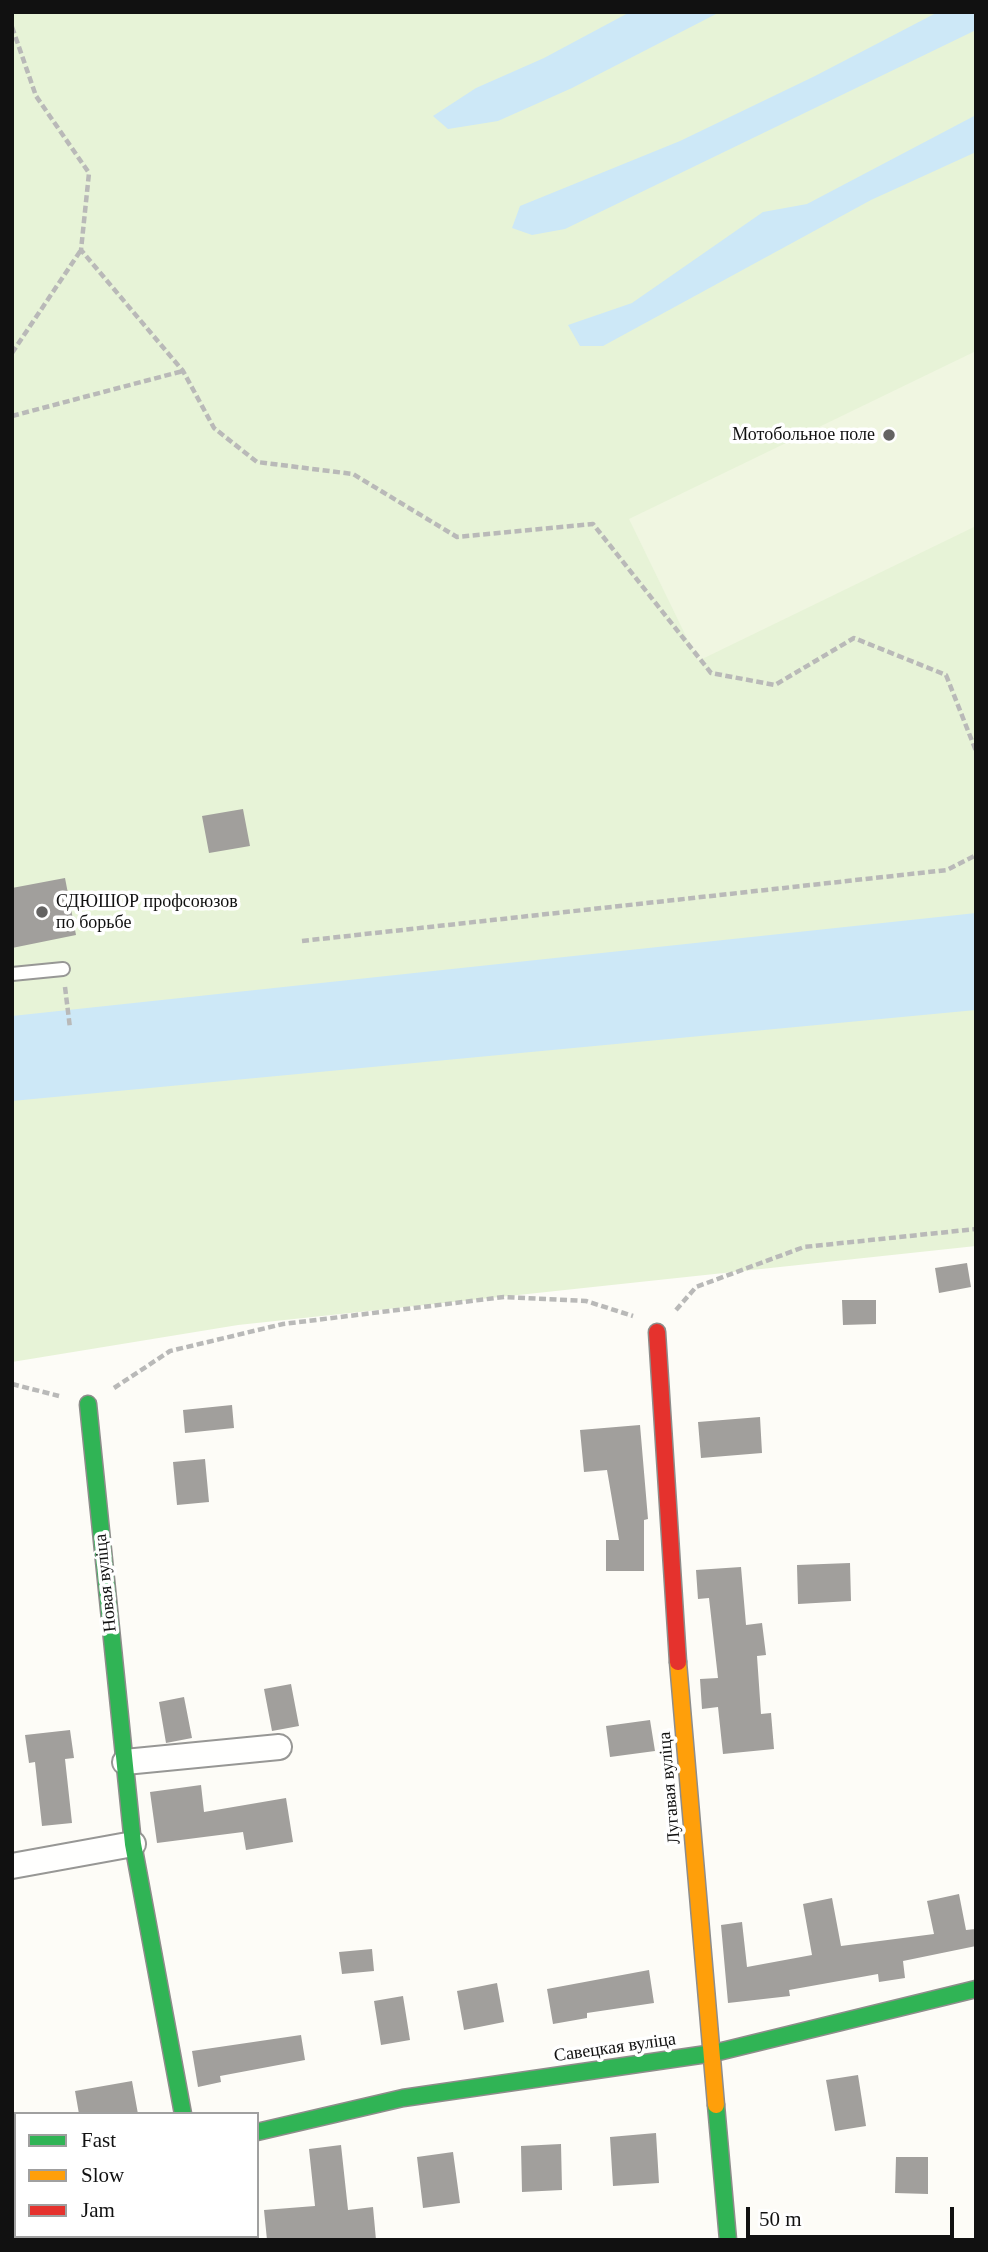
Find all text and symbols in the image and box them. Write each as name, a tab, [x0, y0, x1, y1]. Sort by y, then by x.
place label: Мотобольное поле	[732, 424, 875, 446]
marker: Мотобольное поле	[881, 427, 897, 443]
place label: СДЮШОР профсоюзов по борьбе	[56, 891, 238, 934]
marker: СДЮШОР профсоюзов по борьбе	[34, 904, 50, 920]
street label: Новая вуліца	[90, 1533, 122, 1633]
street label: Лугавая вуліца	[654, 1731, 686, 1845]
street label: Савецкая вуліца	[553, 2029, 677, 2067]
legend	[14, 2112, 259, 2238]
text: Fast	[81, 2128, 116, 2152]
text: Slow	[81, 2163, 124, 2187]
scale bar	[750, 2192, 958, 2236]
text: Jam	[81, 2198, 115, 2222]
text: 50 m	[759, 2207, 802, 2231]

